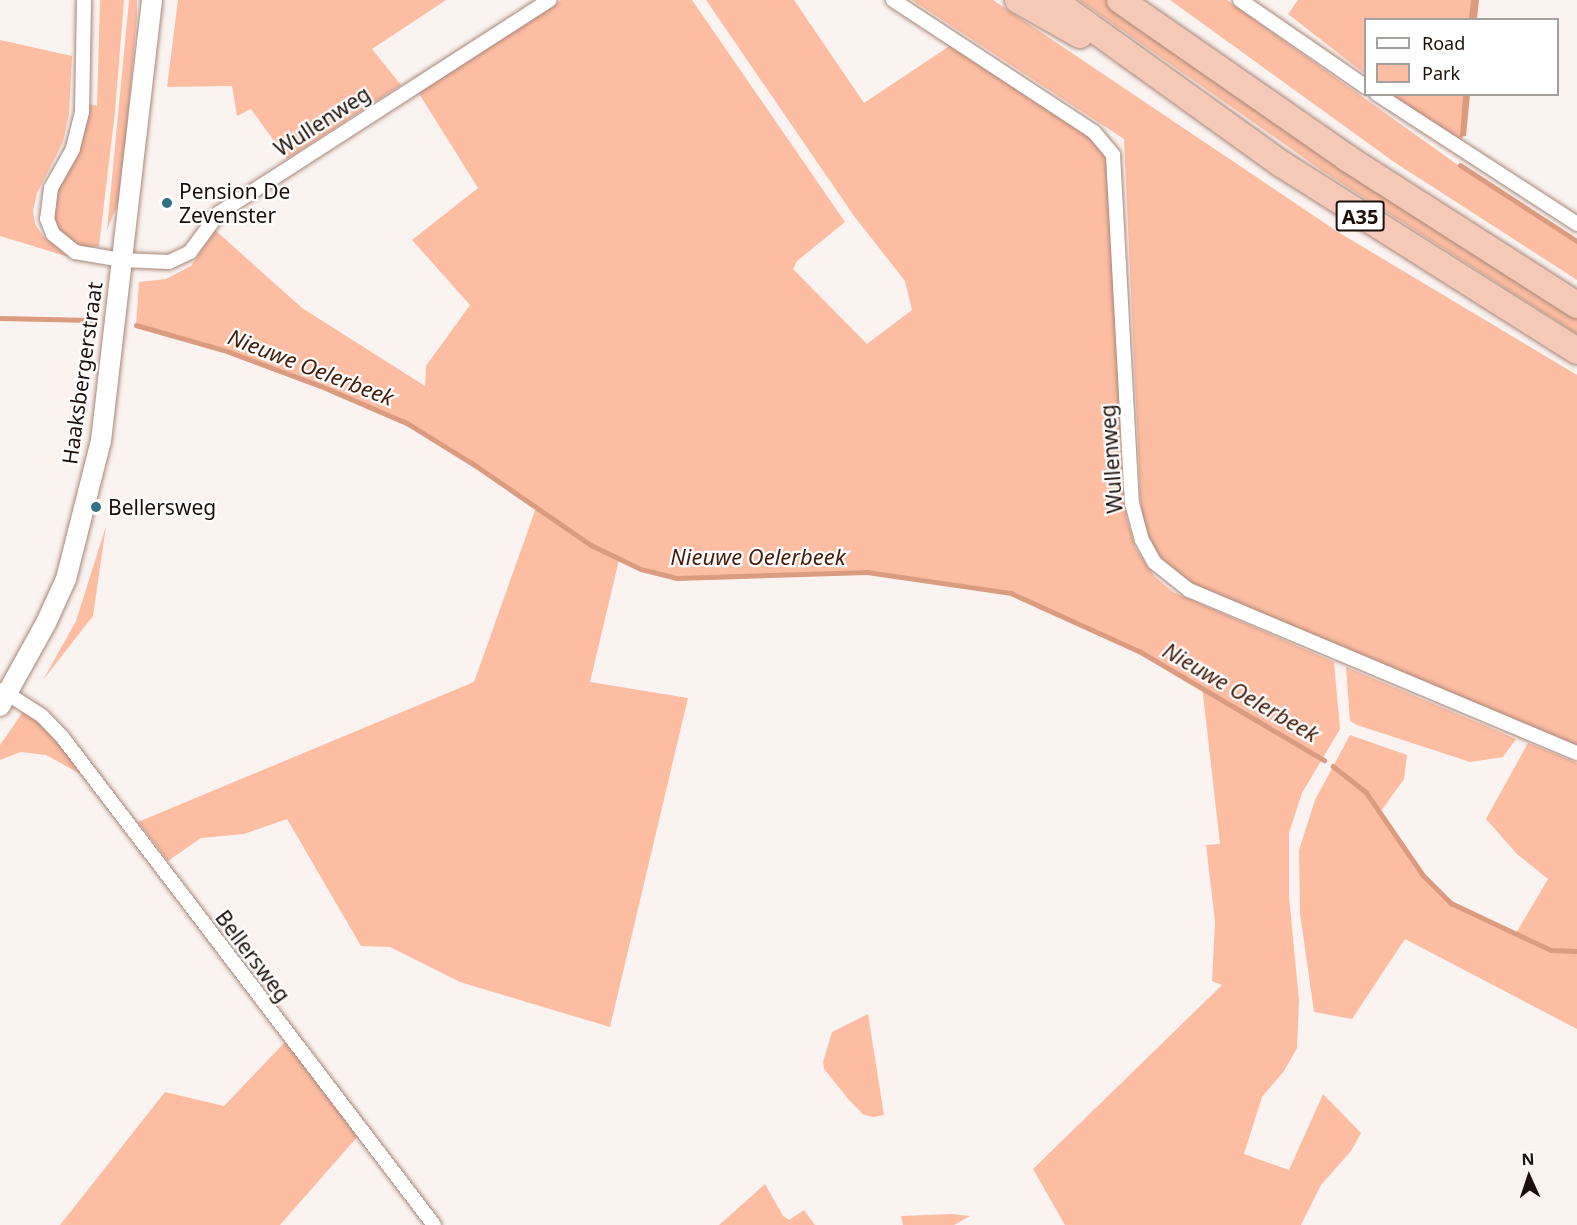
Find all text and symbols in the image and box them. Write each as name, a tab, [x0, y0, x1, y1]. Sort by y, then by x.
legend	[1364, 18, 1559, 96]
text: Road	[1422, 31, 1465, 55]
text: Park	[1422, 61, 1460, 85]
street label: Wullenweg	[269, 81, 375, 161]
place label: Pension De Zevenster	[179, 178, 290, 228]
marker: Pension De Zevenster	[160, 196, 174, 210]
road number: A35	[1334, 199, 1386, 233]
street label: Haaksbergerstraat	[57, 280, 107, 466]
water label: Nieuwe Oelerbeek	[224, 323, 398, 411]
street label: Wullenweg	[1095, 404, 1127, 514]
place label: Bellersweg	[108, 494, 216, 520]
marker: Bellersweg	[89, 500, 103, 514]
water label: Nieuwe Oelerbeek	[670, 544, 846, 570]
water label: Nieuwe Oelerbeek	[1158, 637, 1324, 747]
street label: Bellersweg	[210, 905, 296, 1007]
north arrow	[1499, 1147, 1559, 1207]
text: N	[1521, 1148, 1535, 1170]

